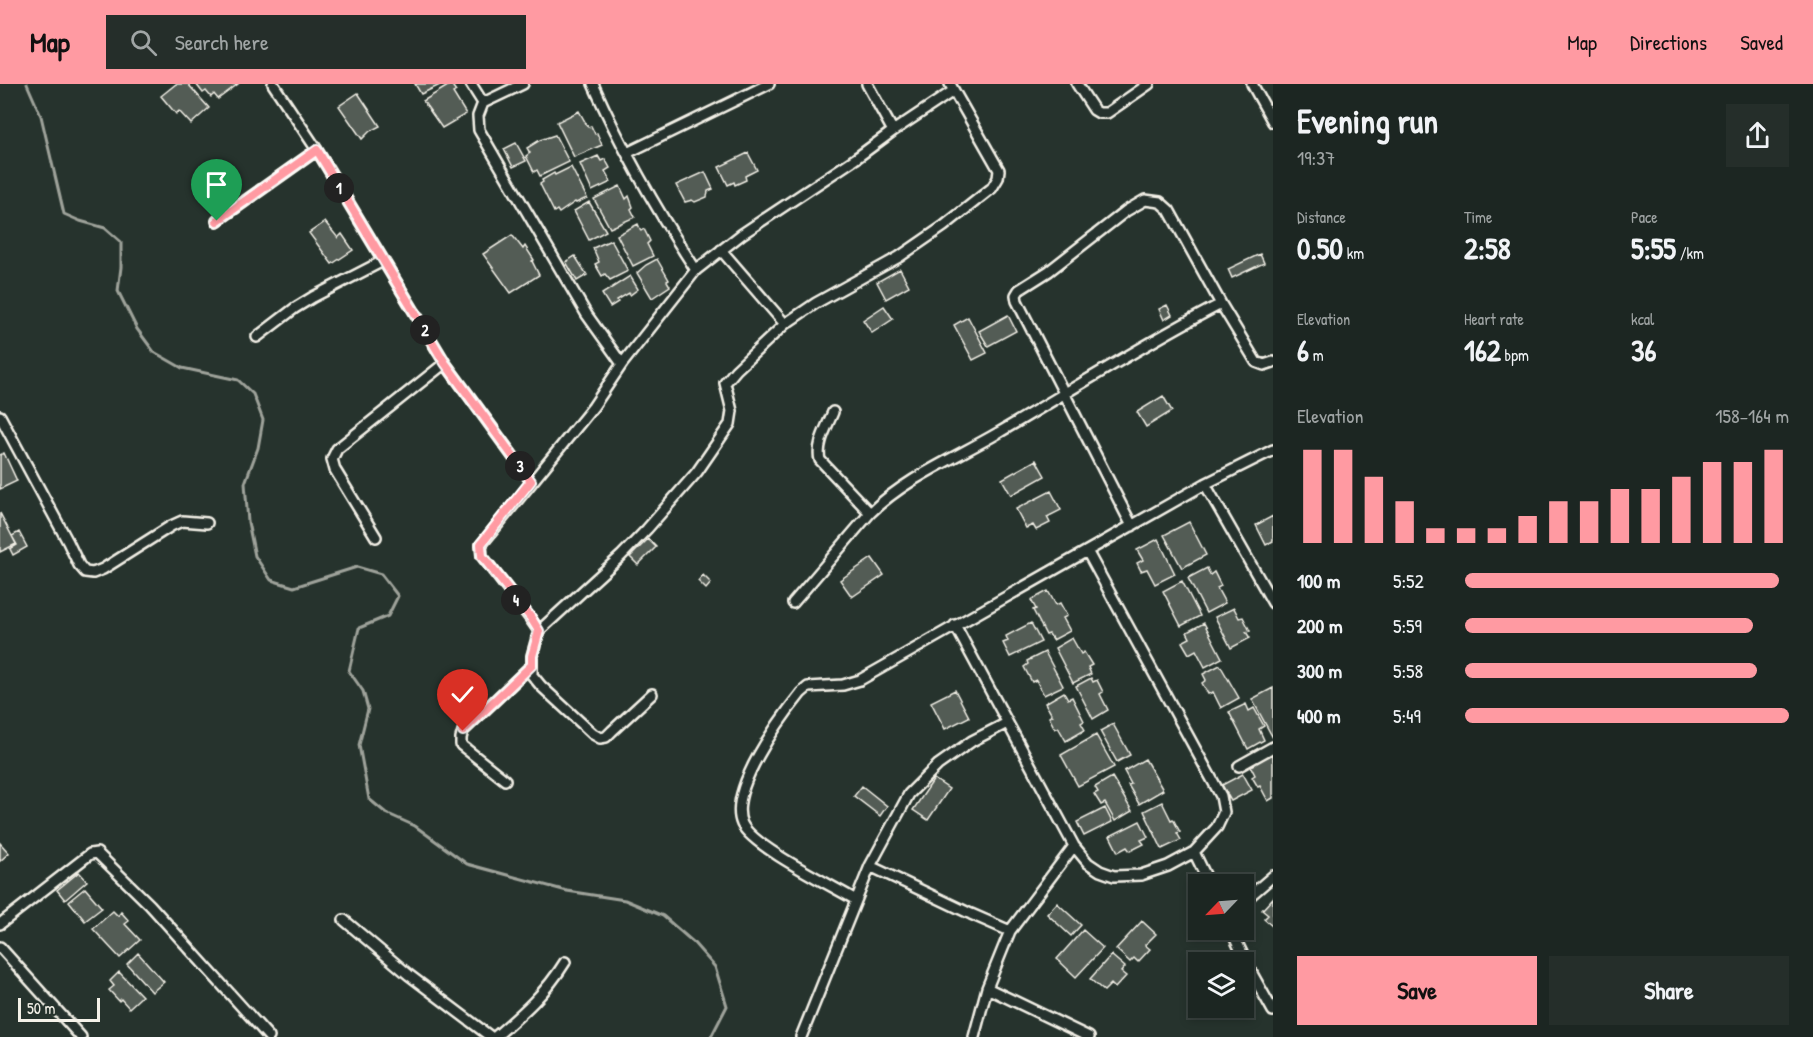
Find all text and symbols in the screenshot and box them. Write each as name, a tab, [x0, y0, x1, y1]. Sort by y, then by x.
search box	[106, 15, 526, 69]
text: Map	[30, 23, 70, 61]
icon: search	[127, 26, 160, 59]
text: Search here	[175, 27, 269, 57]
text: Map	[1567, 28, 1597, 57]
text: Directions	[1630, 28, 1707, 57]
text: Saved	[1740, 28, 1783, 57]
text: Evening run	[1297, 99, 1438, 143]
button: share	[1726, 104, 1789, 167]
text: 19:37	[1297, 144, 1335, 171]
pin	[191, 159, 242, 221]
icon: arrive	[200, 168, 233, 201]
pin: 1	[324, 173, 354, 203]
text: 1	[336, 177, 342, 199]
text: Distance	[1297, 206, 1346, 228]
text: Time	[1464, 206, 1492, 228]
text: Pace	[1631, 206, 1658, 228]
text: 0.50	[1297, 228, 1343, 268]
text: 2:58	[1464, 228, 1511, 268]
text: 5:55	[1631, 228, 1676, 268]
text: km	[1343, 242, 1364, 264]
text: /km	[1676, 242, 1704, 264]
text: Elevation	[1297, 308, 1350, 330]
text: Heart rate	[1464, 308, 1524, 330]
text: kcal	[1631, 308, 1654, 330]
pin: 2	[410, 315, 440, 345]
text: 2	[421, 319, 429, 341]
text: 6	[1297, 330, 1309, 370]
text: 162	[1464, 330, 1501, 370]
text: 36	[1631, 330, 1656, 370]
text: m	[1309, 344, 1324, 366]
text: bpm	[1501, 344, 1529, 366]
text: Elevation	[1297, 402, 1363, 429]
text: 158–164 m	[1715, 402, 1789, 429]
pin: 3	[505, 451, 535, 481]
text: 3	[516, 455, 524, 477]
text: 100 m	[1297, 567, 1340, 594]
text: 5:52	[1393, 567, 1424, 594]
pin: 4	[501, 585, 531, 615]
text: 4	[513, 589, 519, 611]
text: 200 m	[1297, 612, 1342, 639]
text: 5:59	[1393, 612, 1422, 639]
text: 300 m	[1297, 657, 1342, 684]
text: 5:58	[1393, 657, 1423, 684]
pin	[437, 669, 488, 731]
icon: check	[446, 678, 479, 711]
text: 400 m	[1297, 702, 1341, 729]
text: 5:49	[1393, 702, 1421, 729]
north arrow	[1188, 874, 1254, 940]
map controls	[1188, 874, 1254, 1018]
button: layers	[1188, 952, 1254, 1018]
button: Save	[1297, 956, 1537, 1025]
button: Share	[1549, 956, 1789, 1025]
scale bar	[18, 995, 100, 1022]
text: 50 m	[27, 997, 56, 1019]

